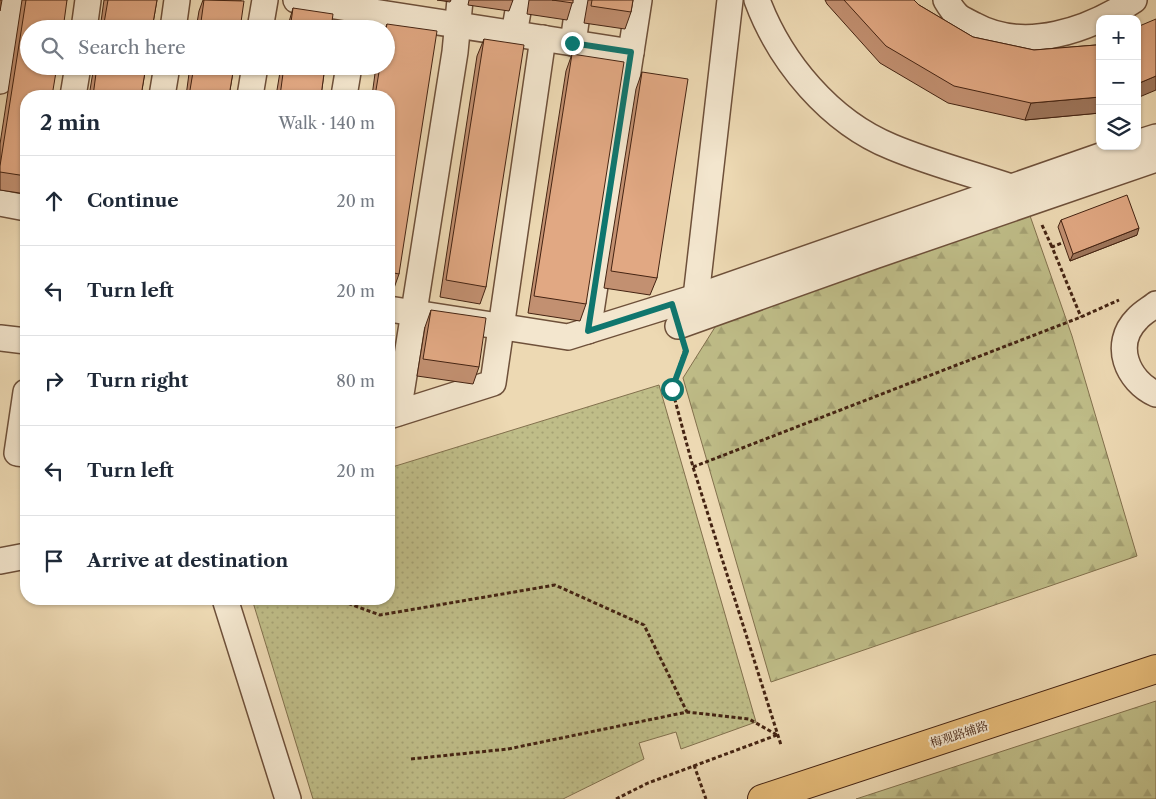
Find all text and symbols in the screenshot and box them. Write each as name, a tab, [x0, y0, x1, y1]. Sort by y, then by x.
map controls	[1096, 15, 1141, 150]
button: +	[1096, 15, 1141, 60]
search box	[20, 20, 395, 75]
route end	[561, 32, 584, 55]
icon: search	[38, 34, 66, 62]
text: Search here	[78, 36, 186, 59]
button: −	[1096, 60, 1141, 105]
button: layers	[1096, 105, 1141, 150]
text: 2 min	[40, 110, 100, 135]
text: Walk · 140 m	[278, 113, 375, 133]
icon: ahead	[40, 187, 68, 215]
text: Continue	[87, 189, 179, 212]
text: 20 m	[336, 191, 375, 211]
icon: left	[40, 277, 68, 305]
text: Turn left	[87, 279, 174, 302]
text: 20 m	[336, 281, 375, 301]
icon: right	[40, 367, 68, 395]
text: Turn right	[87, 369, 188, 392]
text: 80 m	[336, 371, 375, 391]
route start	[661, 378, 684, 401]
icon: left	[40, 457, 68, 485]
text: Turn left	[87, 459, 174, 482]
text: 20 m	[336, 461, 375, 481]
icon: arrive	[40, 547, 68, 575]
text: Arrive at destination	[87, 549, 288, 572]
street label: 梅观路辅路	[928, 718, 990, 750]

